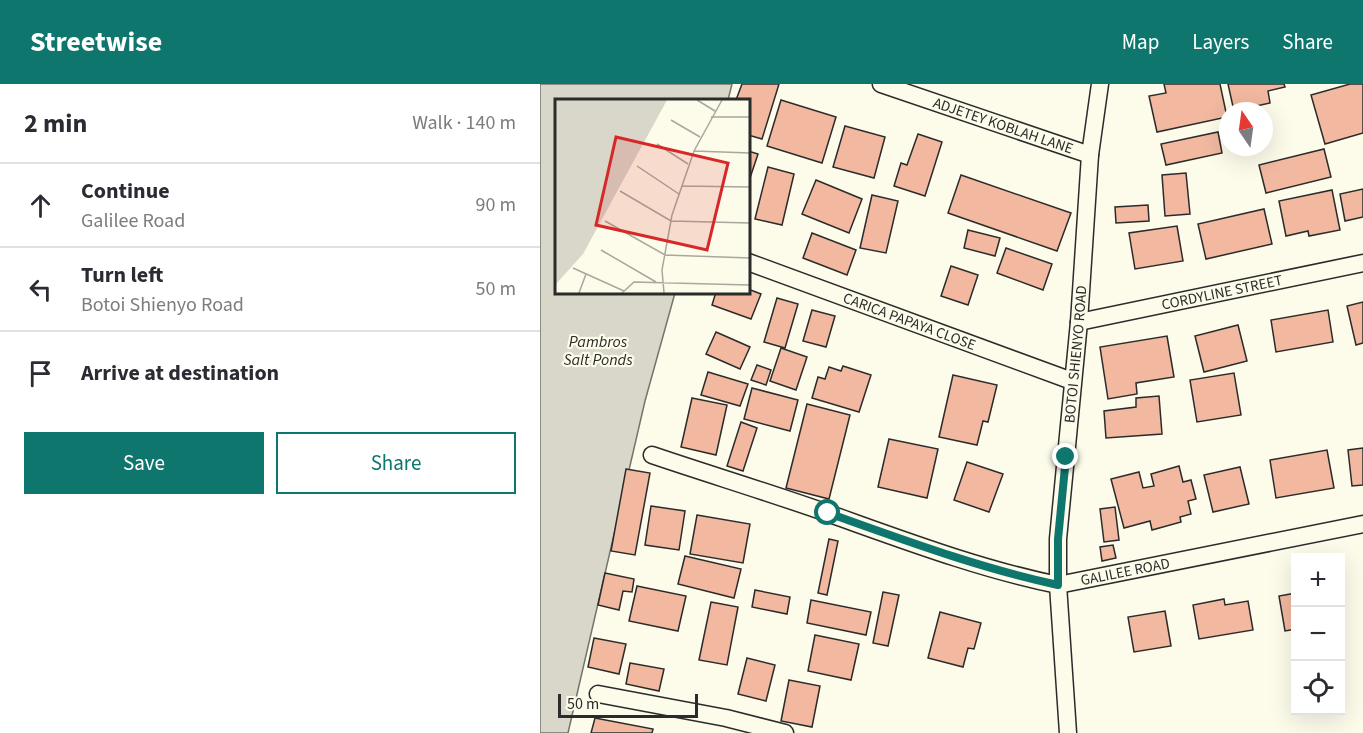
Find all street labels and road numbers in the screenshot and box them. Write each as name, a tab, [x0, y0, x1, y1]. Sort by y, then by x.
street label: ADJETEY KOBLAH LANE	[930, 92, 1076, 160]
street label: CORDYLINE STREET	[1160, 270, 1284, 316]
street label: BOTOI SHIENYO ROAD	[1059, 285, 1092, 424]
street label: CARICA PAPAYA CLOSE	[840, 288, 979, 356]
street label: GALILEE ROAD	[1079, 553, 1172, 591]

